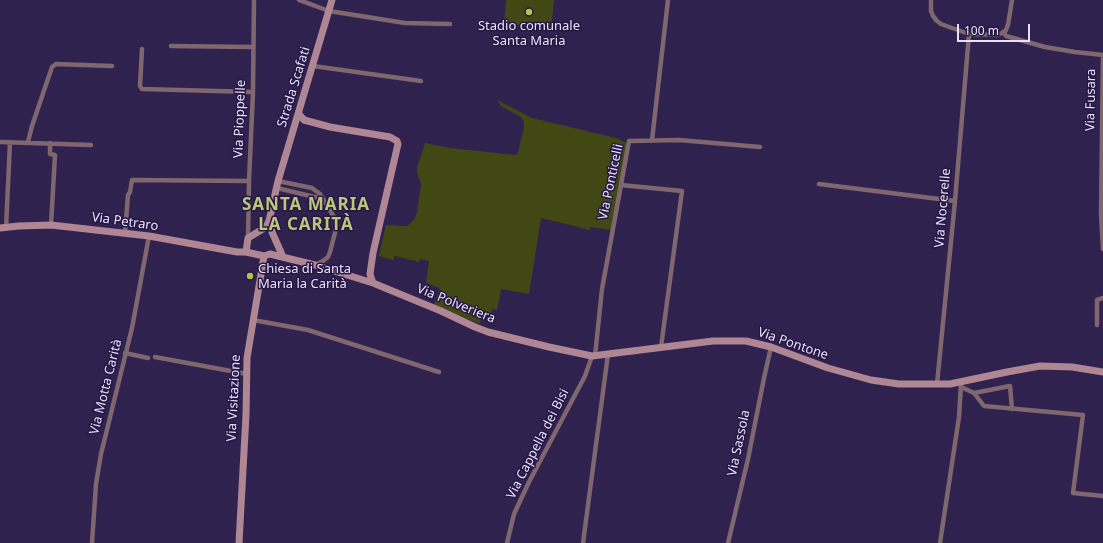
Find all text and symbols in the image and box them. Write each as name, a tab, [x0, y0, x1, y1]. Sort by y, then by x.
marker: Stadio comunale Santa Maria	[524, 7, 534, 17]
scale bar	[959, 16, 1032, 42]
place label: Stadio comunale Santa Maria	[478, 18, 580, 49]
text: 100 m	[964, 22, 999, 39]
street label: Strada Scafati	[274, 45, 314, 129]
street label: Via Fusara	[1083, 69, 1099, 131]
street label: Via Pioppelle	[231, 80, 249, 158]
street label: Via Ponticelli	[595, 143, 627, 221]
street label: Via Nocerelle	[932, 168, 954, 248]
district label: SANTA MARIA LA CARITÀ	[242, 195, 370, 235]
street label: Via Petraro	[91, 210, 159, 234]
place label: Chiesa di Santa Maria la Carità	[258, 261, 351, 292]
marker: Chiesa di Santa Maria la Carità	[245, 271, 255, 281]
street label: Via Polveriera	[414, 281, 498, 327]
street label: Via Pontone	[756, 325, 830, 363]
street label: Via Motta Carità	[87, 338, 125, 436]
street label: Via Visitazione	[224, 354, 244, 442]
street label: Via Cappella dei Bisi	[503, 386, 573, 502]
street label: Via Sassola	[724, 409, 754, 477]

